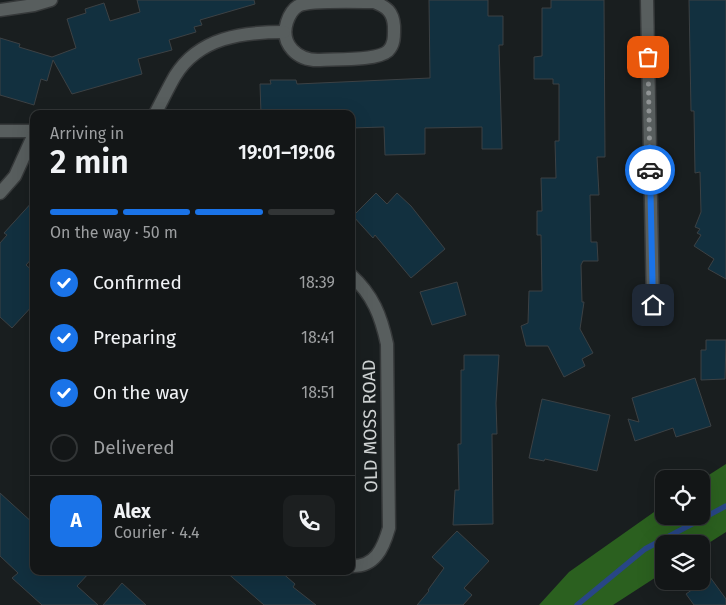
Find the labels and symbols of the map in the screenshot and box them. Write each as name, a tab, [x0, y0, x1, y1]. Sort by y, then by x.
pin	[627, 36, 669, 78]
courier	[625, 145, 675, 195]
pin	[632, 284, 674, 326]
street label: OLD MOSS ROAD	[358, 359, 382, 493]

